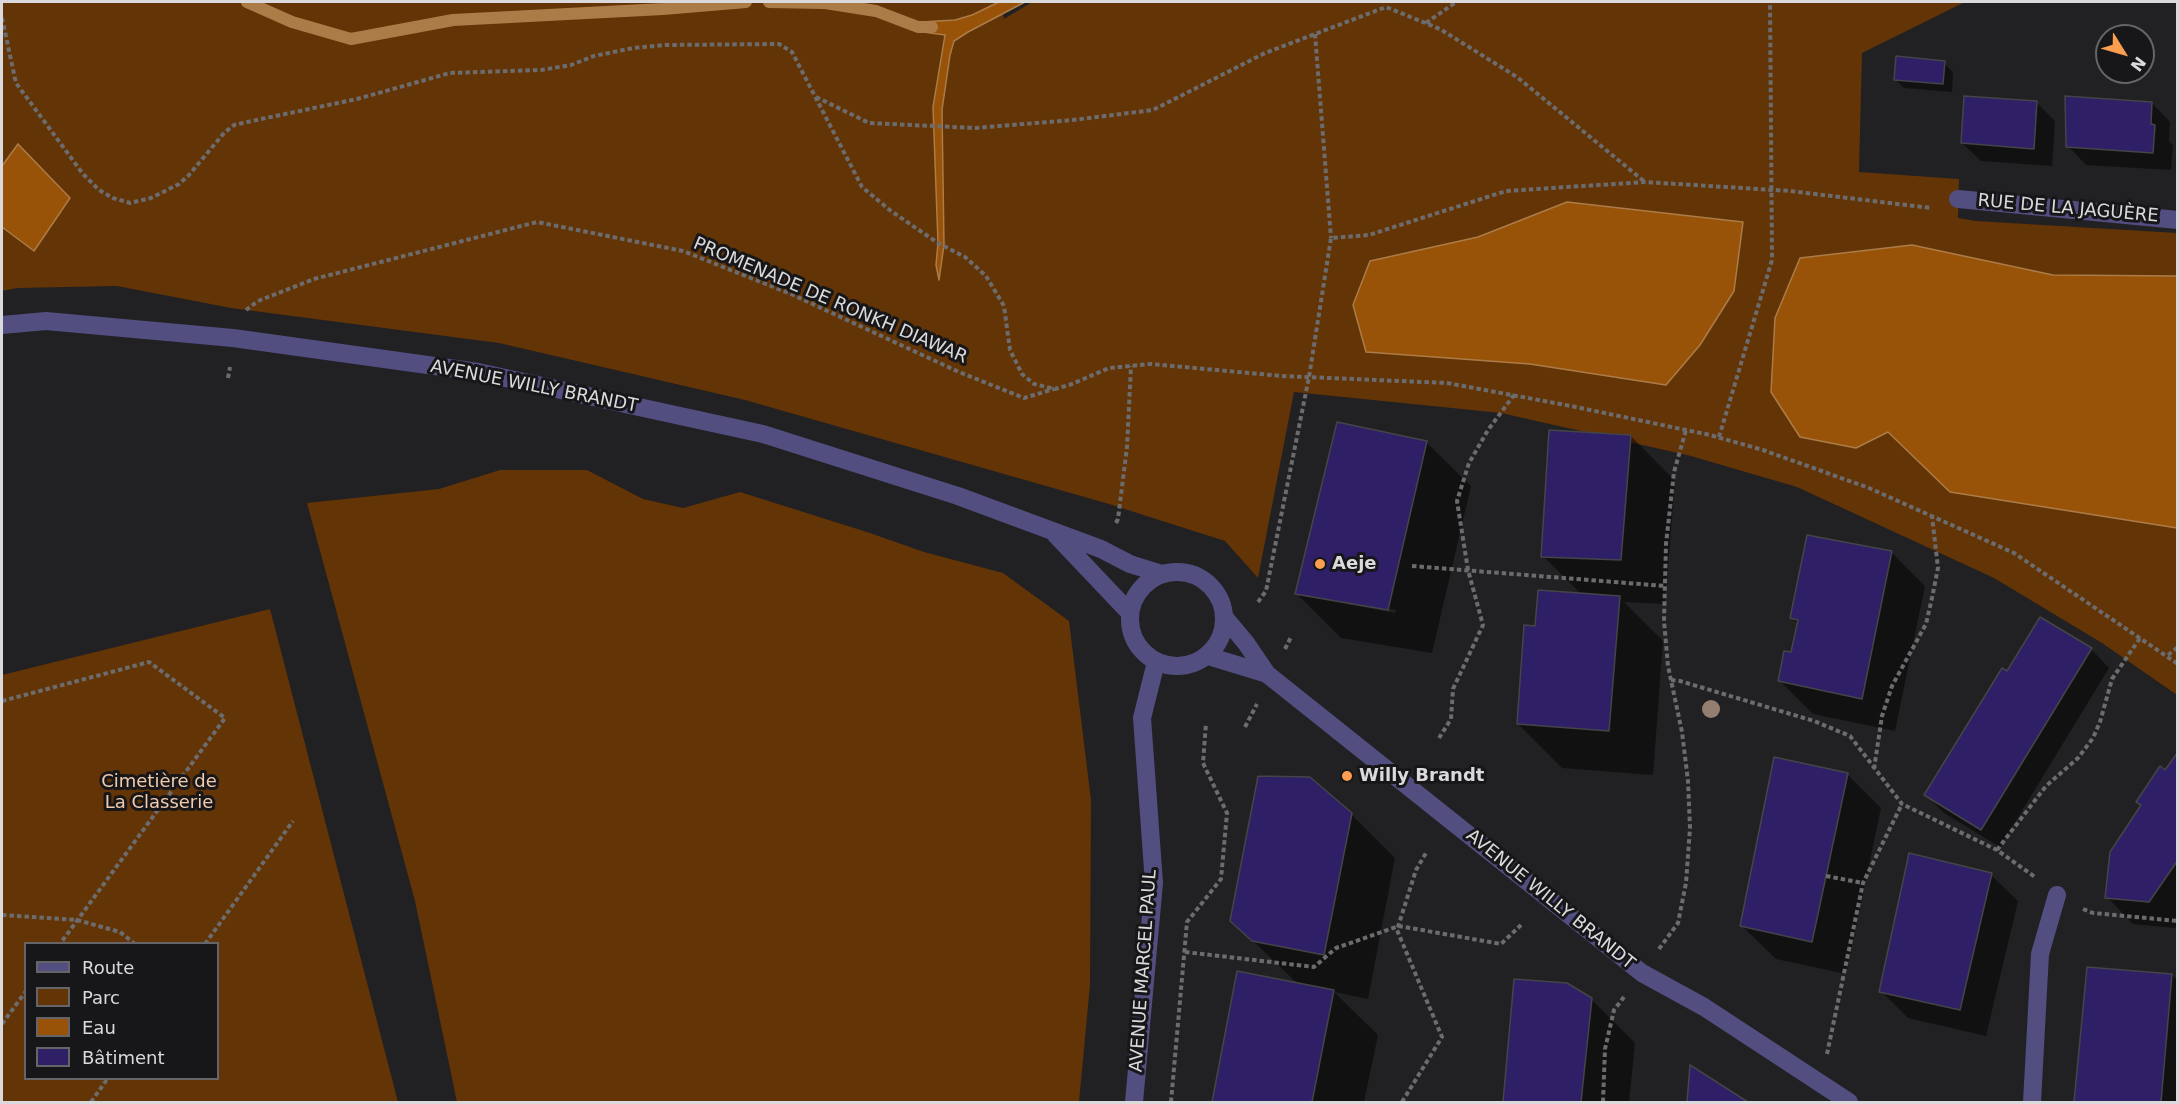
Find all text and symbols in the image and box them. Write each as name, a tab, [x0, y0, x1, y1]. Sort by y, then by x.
north arrow	[2095, 24, 2155, 84]
text: N	[2127, 53, 2150, 75]
street label: RUE DE LA JAGUÈRE	[1977, 190, 2159, 228]
street label: PROMENADE DE RONKH DIAWAR	[690, 233, 970, 369]
street label: AVENUE WILLY BRANDT	[428, 356, 640, 418]
place label: Aeje	[1332, 553, 1377, 575]
marker: Aeje	[1313, 557, 1327, 571]
place label: Willy Brandt	[1359, 765, 1484, 787]
marker: Willy Brandt	[1340, 769, 1354, 783]
park label: Cimetière de La Classerie	[101, 771, 217, 814]
street label: AVENUE WILLY BRANDT	[1461, 825, 1639, 975]
street label: AVENUE MARCEL PAUL	[1126, 869, 1162, 1073]
legend	[24, 942, 219, 1080]
text: Route	[82, 957, 134, 978]
text: Parc	[82, 987, 120, 1008]
text: Eau	[82, 1017, 116, 1038]
text: Bâtiment	[82, 1047, 165, 1068]

